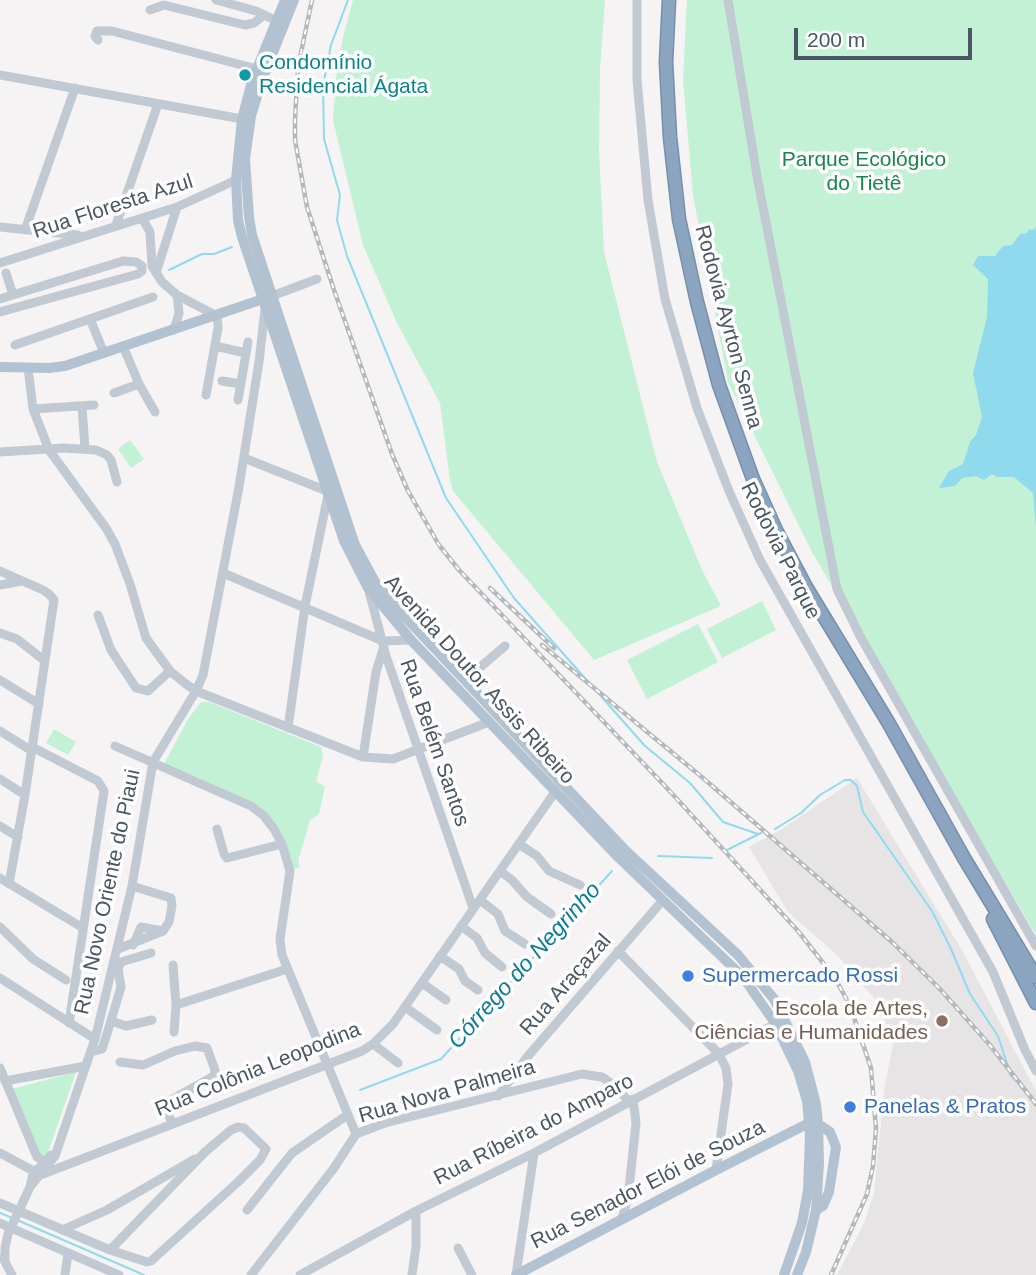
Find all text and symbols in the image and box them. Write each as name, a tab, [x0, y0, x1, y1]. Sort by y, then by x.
scale bar	[798, 14, 976, 58]
text: 200 m	[807, 28, 865, 51]
place label: Condomínio Residencial Ágata	[259, 50, 428, 100]
marker: Condomínio Residencial Ágata	[237, 67, 253, 83]
park label: Parque Ecológico do Tietê	[782, 147, 946, 197]
street label: Rua Floresta Azul	[30, 169, 196, 245]
street label: Rodovia Ayrton Senna	[689, 222, 767, 432]
street label: Rodovia Parque	[735, 478, 825, 624]
street label: Avenida Doutor Assis Ribeiro	[378, 570, 580, 790]
street label: Rua Belém Santos	[394, 656, 474, 830]
street label: Rua Novo Oriente do Piaui	[70, 767, 146, 1017]
water label: Córrego do Negrinho	[443, 877, 607, 1055]
street label: Rua Araçazal	[515, 929, 617, 1041]
place label: Supermercado Rossi	[702, 963, 898, 989]
marker: Supermercado Rossi	[680, 968, 696, 984]
place label: Escola de Artes, Ciências e Humanidades	[695, 996, 928, 1046]
marker: Escola de Artes, Ciências e Humanidades	[934, 1013, 950, 1029]
street label: Rua Colônia Leopodina	[152, 1017, 364, 1123]
street label: Rua Nova Palmeira	[356, 1055, 538, 1129]
street label: Rua Ríbeira do Amparo	[430, 1069, 638, 1191]
place label: Panelas & Pratos	[864, 1094, 1026, 1120]
marker: Panelas & Pratos	[842, 1099, 858, 1115]
street label: Rua Senador Elói de Souza	[527, 1115, 769, 1255]

